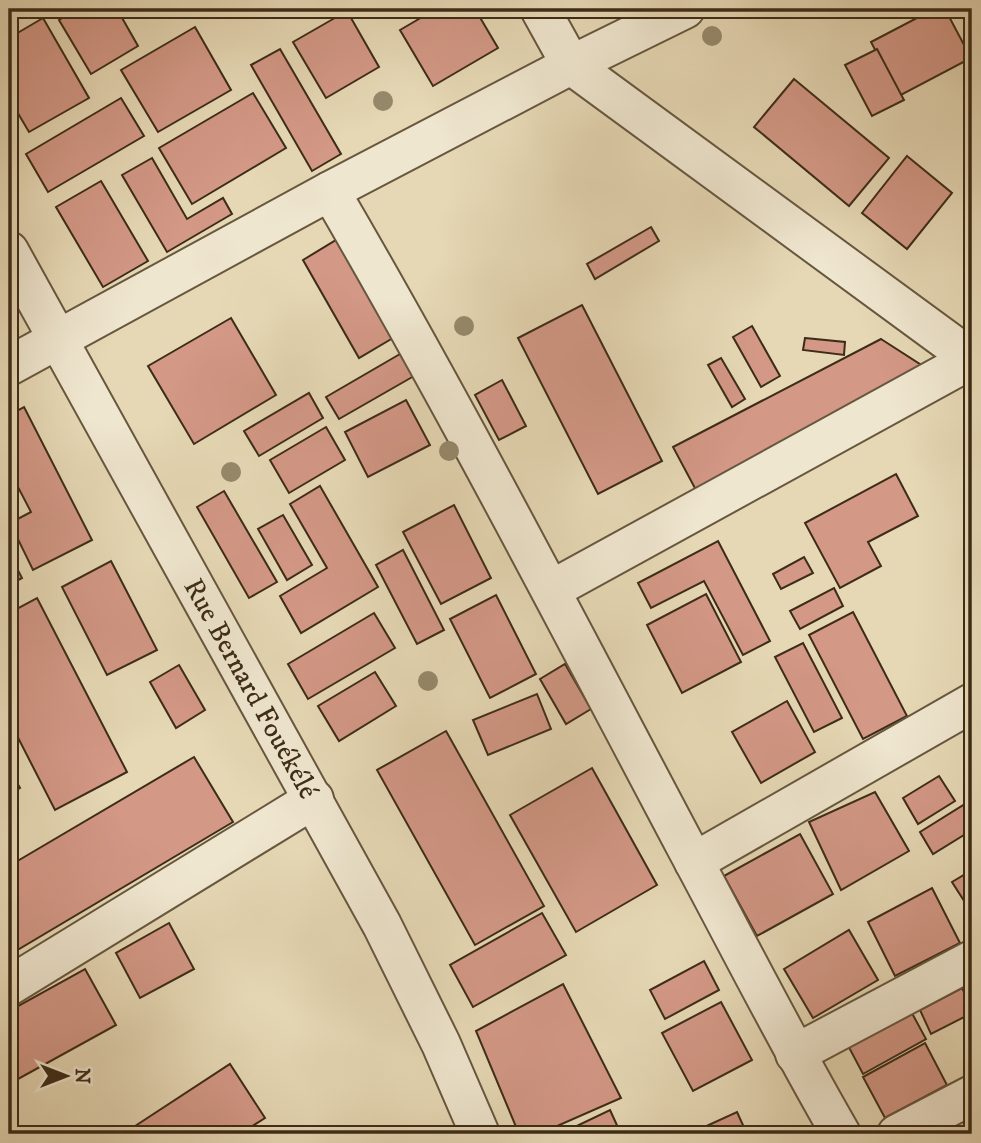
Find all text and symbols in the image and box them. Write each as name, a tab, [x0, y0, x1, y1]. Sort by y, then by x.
street label: Rue Bernard Fouékélé	[176, 572, 326, 805]
north arrow	[32, 1042, 102, 1112]
text: N	[70, 1068, 93, 1084]

